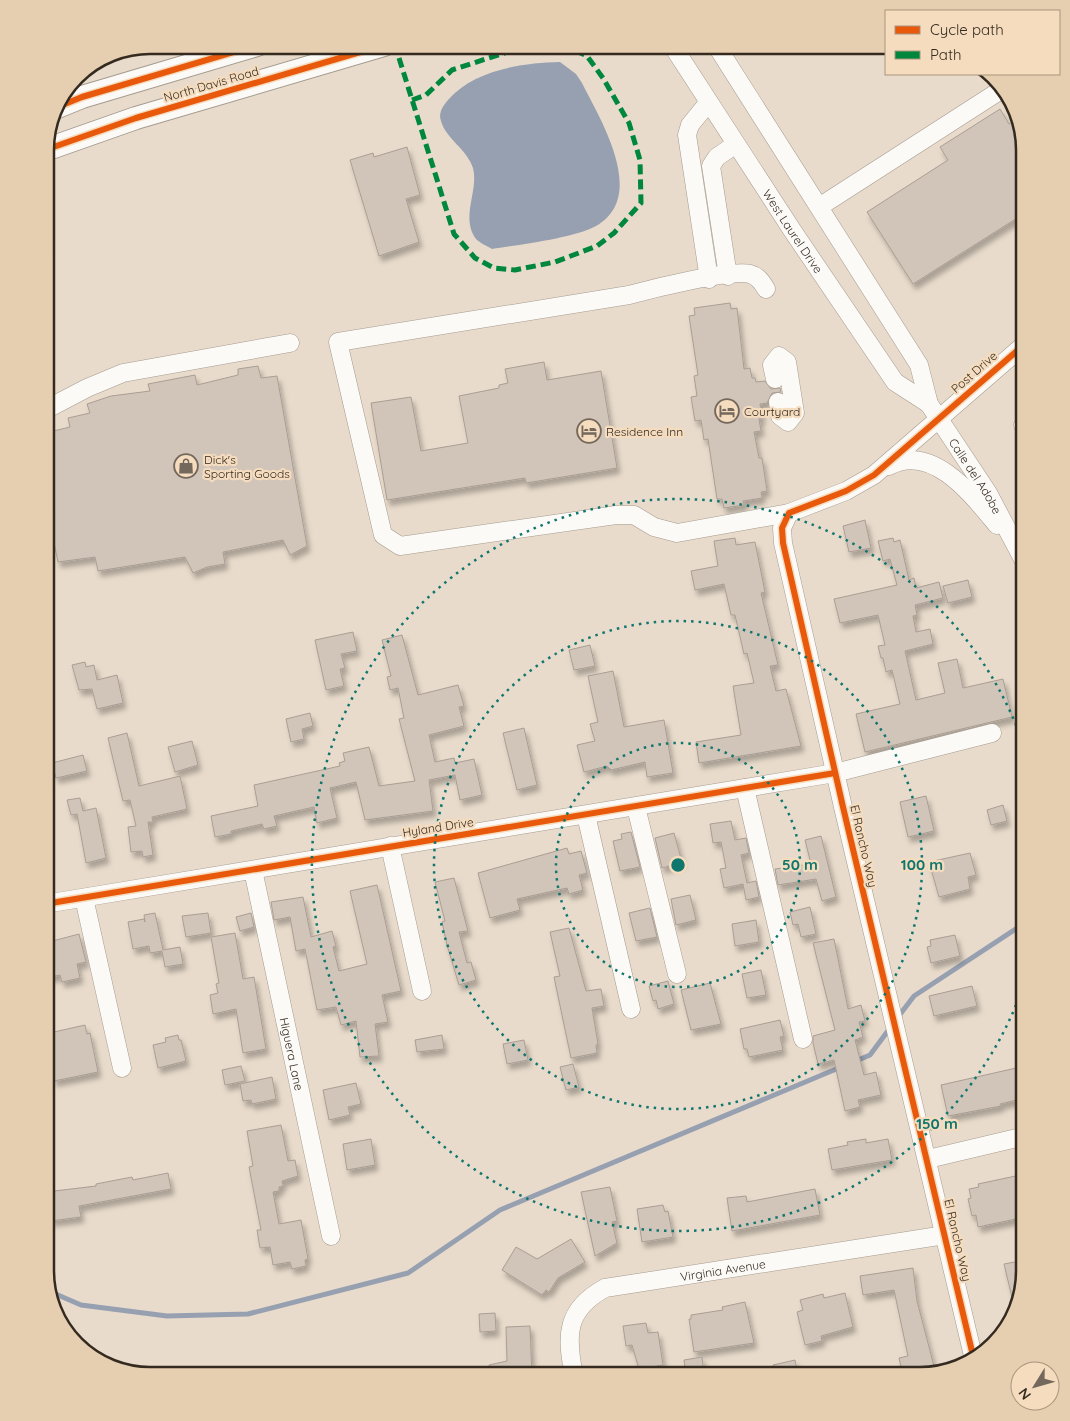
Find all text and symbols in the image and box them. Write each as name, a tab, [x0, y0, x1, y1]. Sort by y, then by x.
legend	[885, 10, 1060, 75]
text: Cycle path	[930, 20, 1004, 39]
text: Path	[930, 45, 962, 64]
street label: North Davis Road	[162, 63, 260, 105]
street label: West Laurel Drive	[760, 186, 827, 276]
street label: Post Drive	[948, 348, 1000, 396]
hotel icon: Courtyard	[714, 398, 740, 424]
place label: Courtyard	[744, 404, 800, 419]
hotel icon: Residence Inn	[576, 418, 602, 444]
place label: Residence Inn	[606, 424, 683, 439]
street label: Calle del Adobe	[946, 435, 1005, 517]
place label: Dick's Sporting Goods	[204, 452, 290, 481]
shop icon: Dick's Sporting Goods	[173, 453, 199, 479]
street label: El Rancho Way	[847, 803, 881, 889]
street label: Hyland Drive	[401, 814, 475, 840]
text: 50 m	[782, 855, 818, 874]
text: 100 m	[901, 855, 943, 874]
centre of rings	[669, 856, 687, 874]
street label: Higuera Lane	[277, 1016, 307, 1092]
text: 150 m	[916, 1114, 958, 1133]
street label: El Rancho Way	[941, 1197, 975, 1283]
street label: Virginia Avenue	[679, 1256, 767, 1284]
north arrow	[1010, 1361, 1060, 1411]
text: N	[1014, 1384, 1035, 1403]

